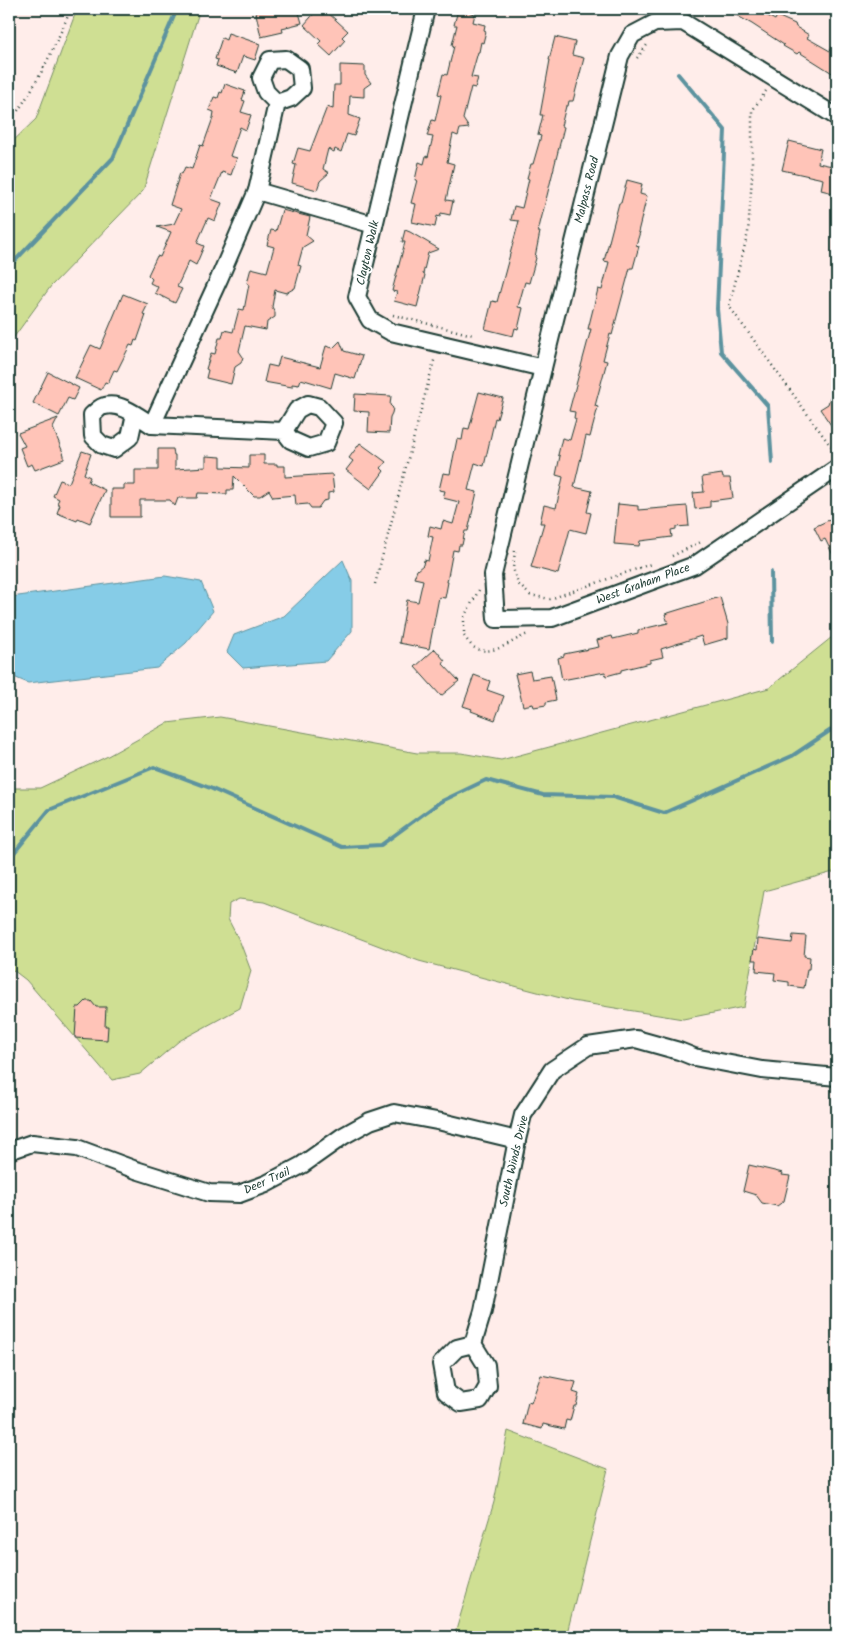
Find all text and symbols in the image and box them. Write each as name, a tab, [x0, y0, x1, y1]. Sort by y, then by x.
street label: Malpass Road	[569, 153, 605, 226]
street label: Clayton Walk	[351, 218, 385, 287]
street label: West Graham Place	[593, 558, 693, 610]
street label: South Winds Drive	[494, 1113, 534, 1208]
street label: Deer Trail	[241, 1162, 293, 1200]

